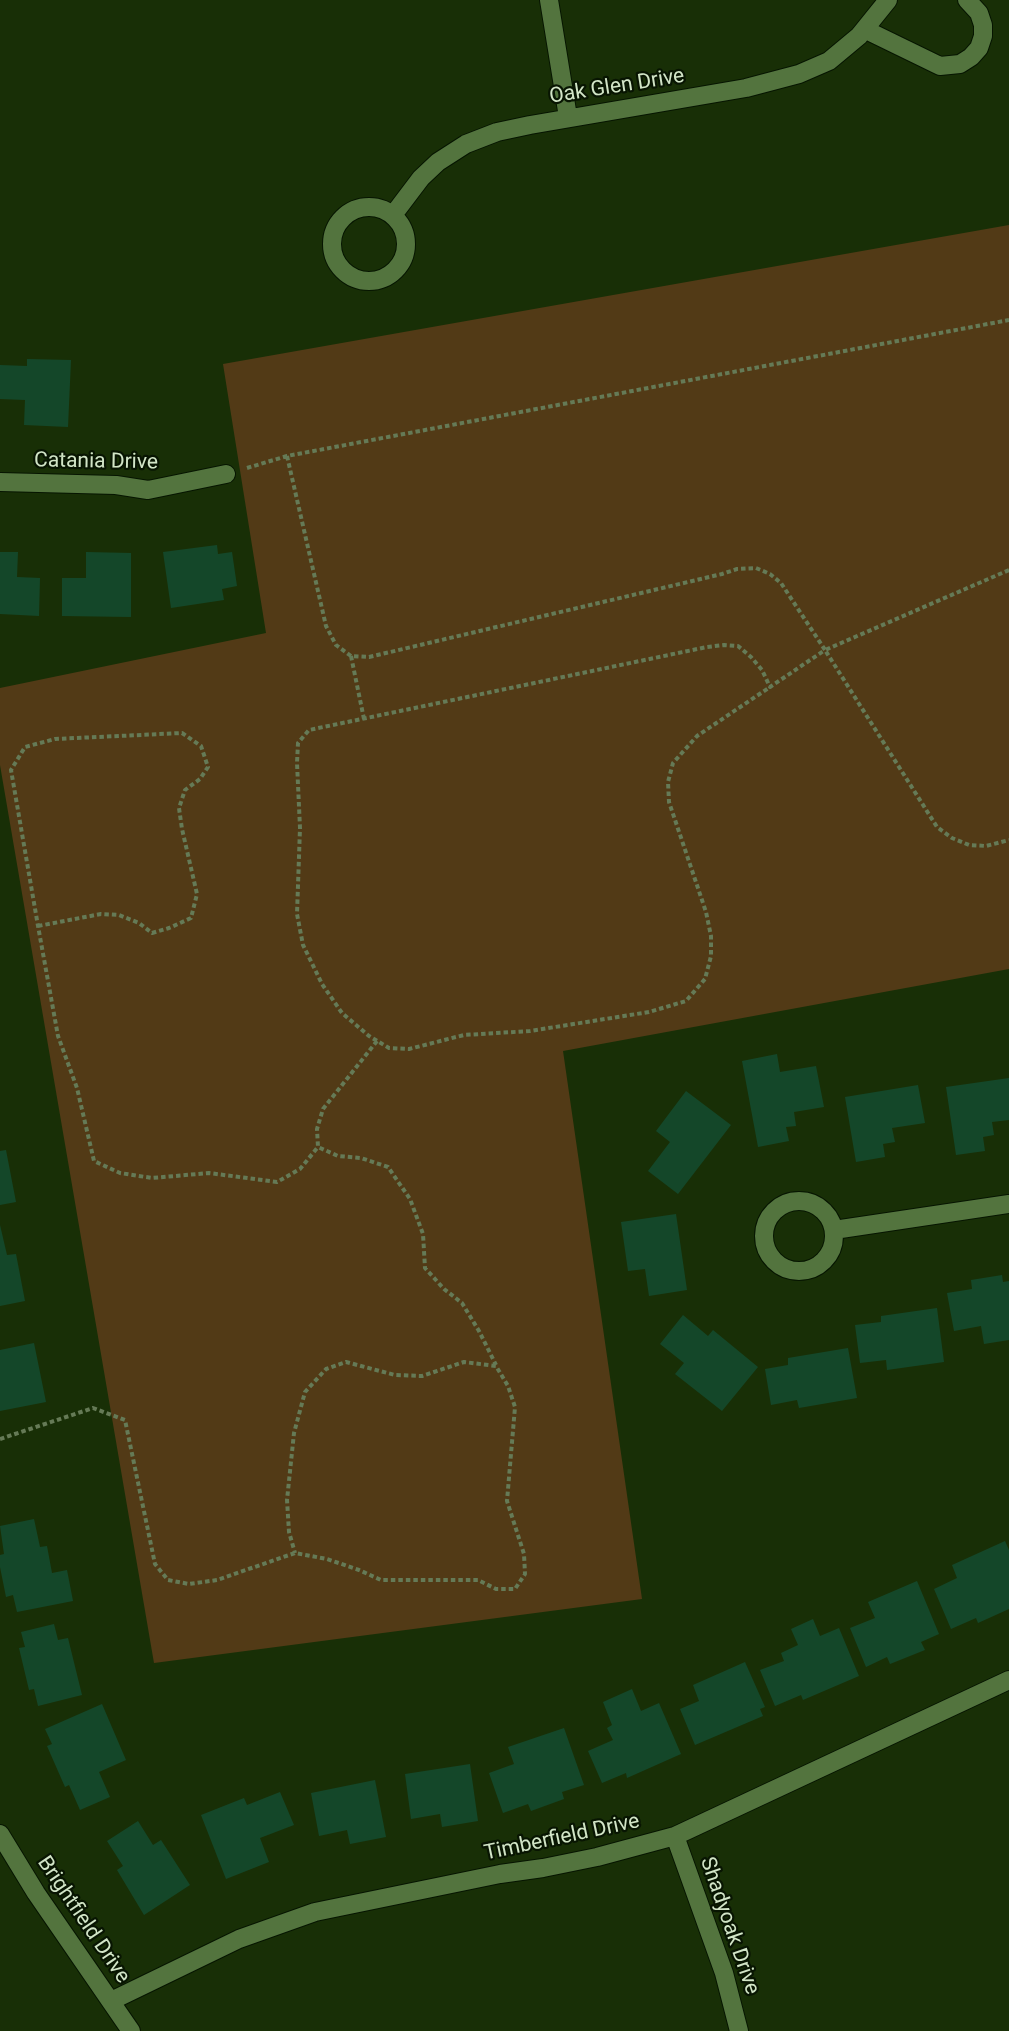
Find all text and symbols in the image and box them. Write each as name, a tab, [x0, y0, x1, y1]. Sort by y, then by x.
street label: Oak Glen Drive	[548, 64, 686, 110]
street label: Catania Drive	[34, 448, 158, 476]
street label: Timberfield Drive	[482, 1809, 642, 1867]
street label: Brightfield Drive	[31, 1852, 135, 1988]
street label: Shadyoak Drive	[694, 1854, 764, 1998]

